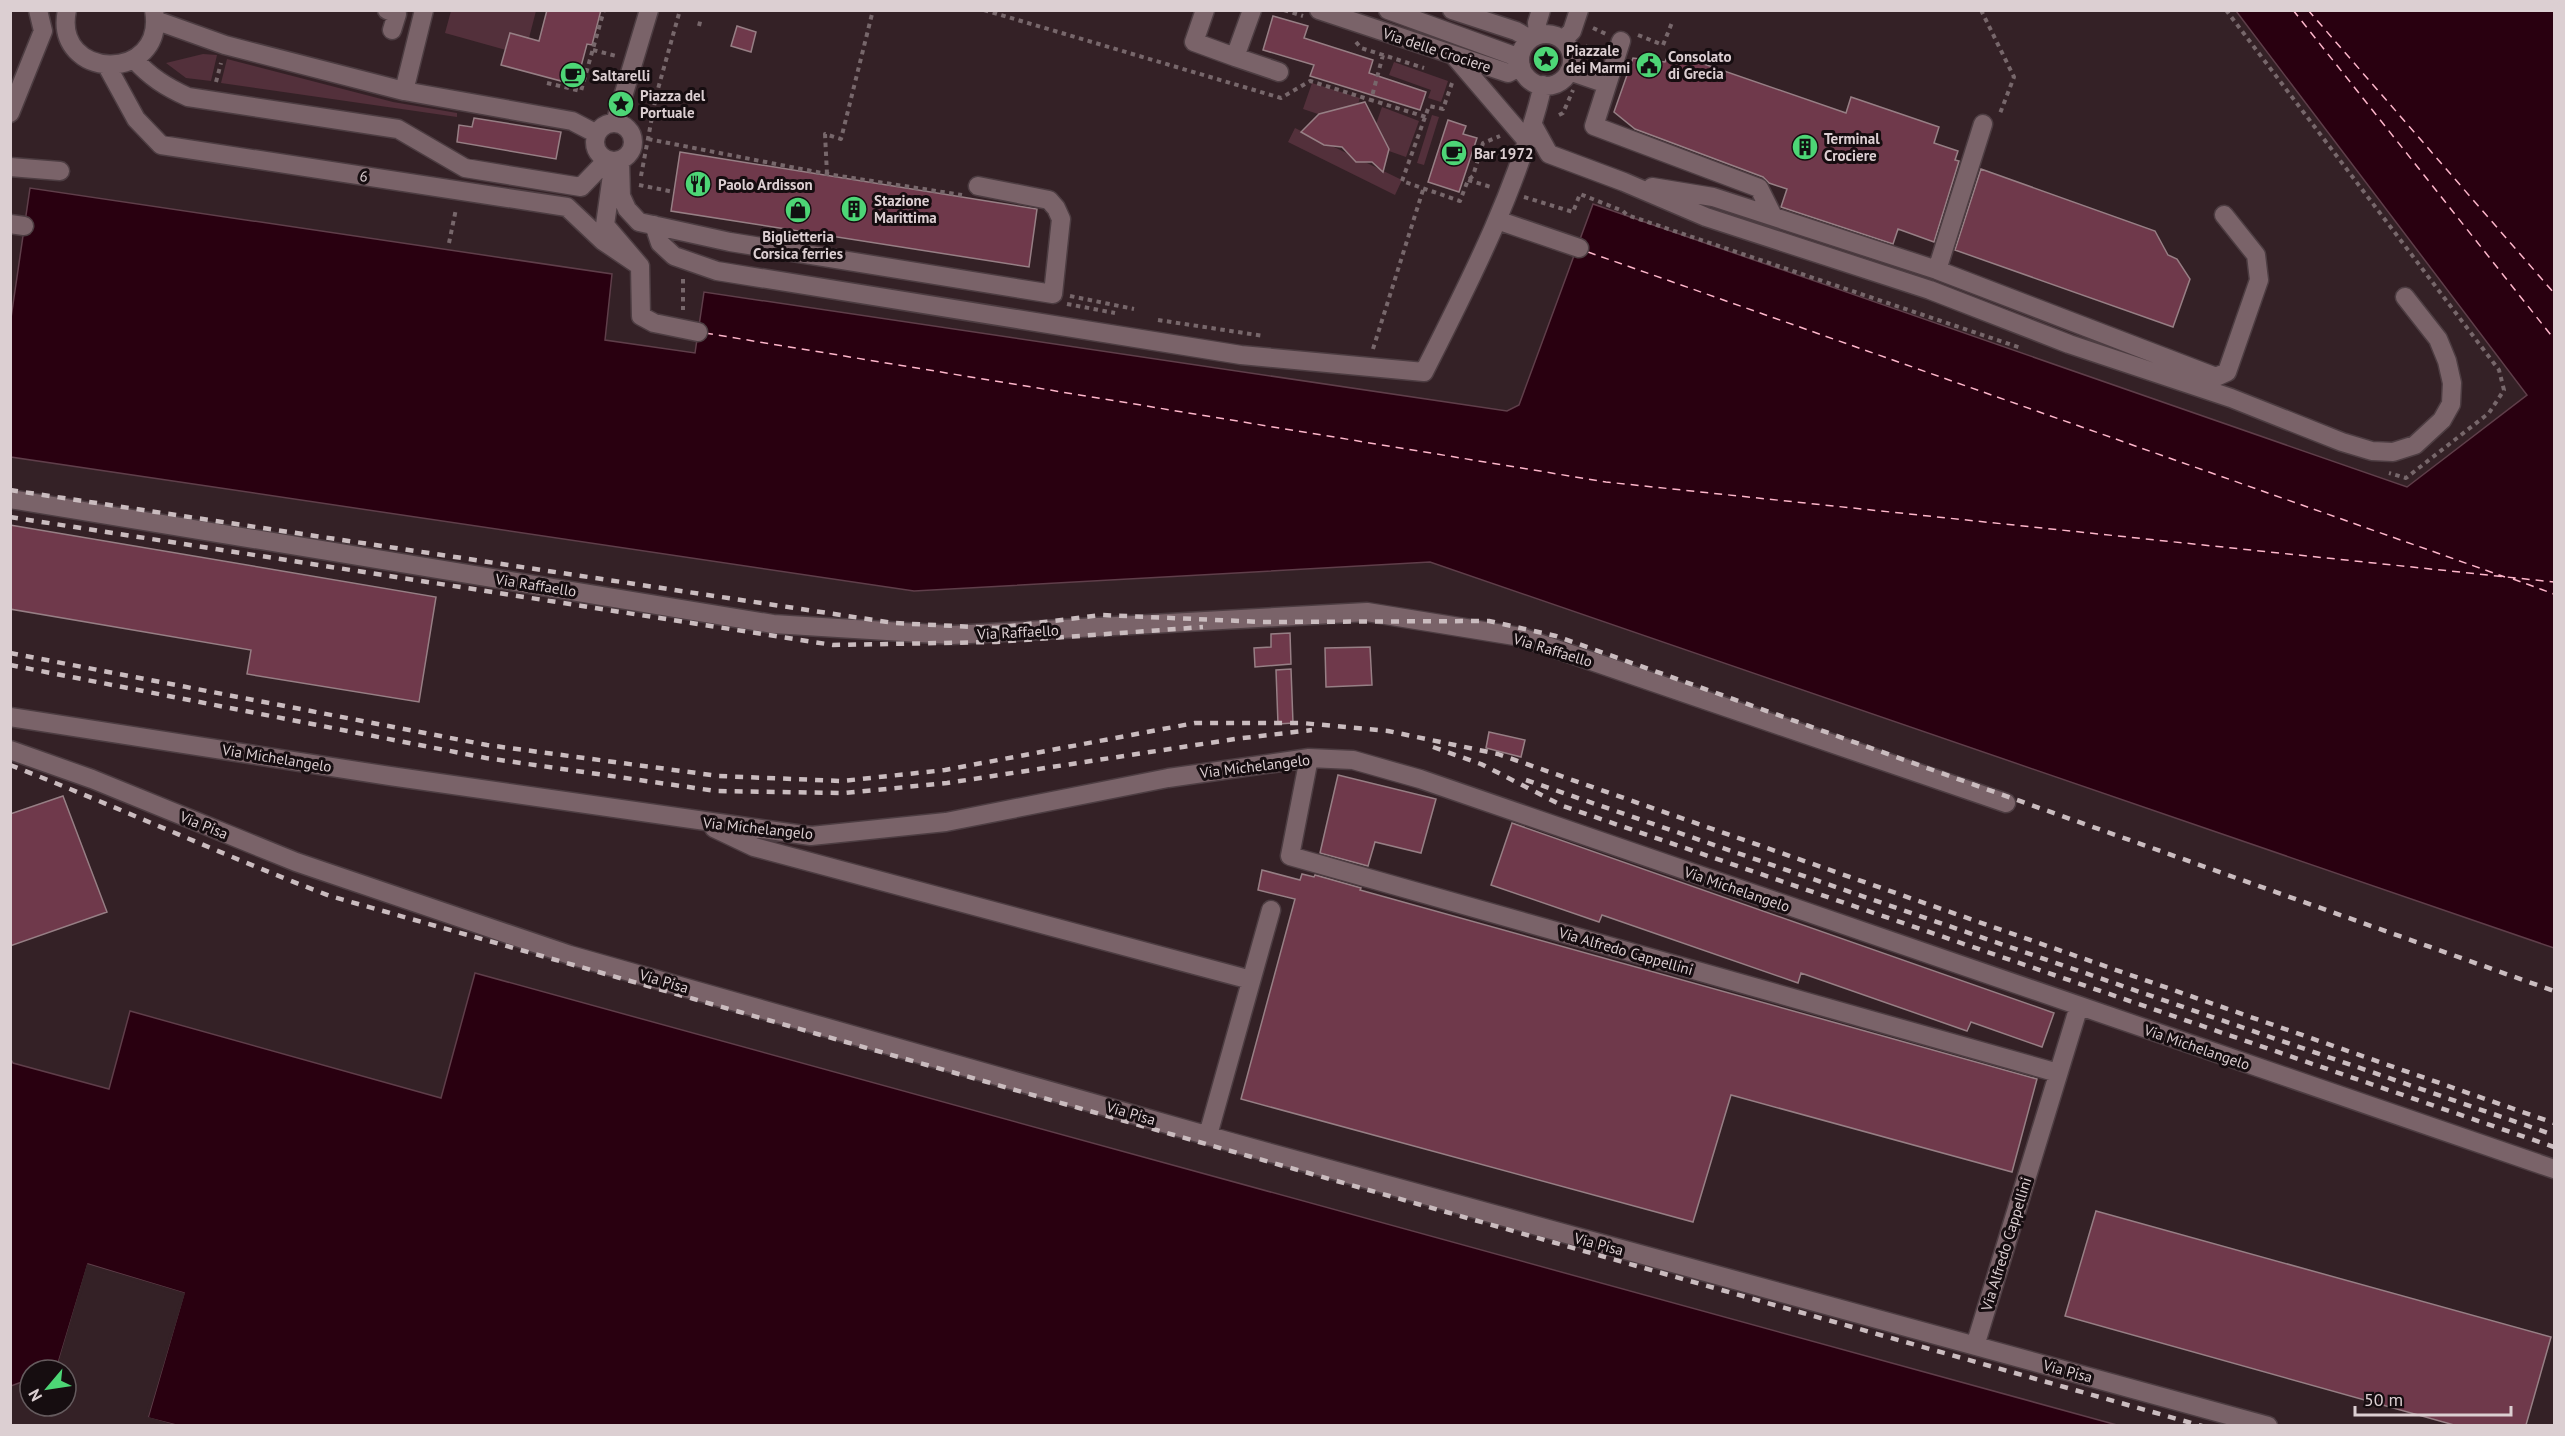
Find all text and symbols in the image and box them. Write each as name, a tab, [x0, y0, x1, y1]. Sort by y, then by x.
street label: Via delle Crociere	[1380, 23, 1493, 76]
place label: Piazzale dei Marmi	[1566, 41, 1630, 77]
place icon: Piazzale dei Marmi	[1531, 44, 1561, 74]
place label: Consolato di Grecia	[1668, 47, 1732, 83]
public building icon: Consolato di Grecia	[1634, 50, 1664, 80]
cafe icon: Saltarelli	[558, 60, 588, 90]
place label: Saltarelli	[592, 66, 650, 85]
place label: Piazza del Portuale	[640, 86, 706, 122]
place icon: Piazza del Portuale	[606, 89, 636, 119]
place label: Terminal Crociere	[1824, 129, 1880, 165]
building icon: Terminal Crociere	[1790, 132, 1820, 162]
cafe icon: Bar 1972	[1439, 138, 1469, 168]
place label: Bar 1972	[1474, 144, 1533, 163]
street label: 6	[358, 166, 370, 186]
restaurant icon: Paolo Ardisson	[683, 169, 713, 199]
place label: Paolo Ardisson	[718, 175, 813, 194]
place label: Stazione Marittima	[874, 191, 937, 227]
building icon: Stazione Marittima	[839, 194, 869, 224]
shop icon: Biglietteria Corsica ferries	[783, 195, 813, 225]
place label: Biglietteria Corsica ferries	[753, 227, 843, 263]
street label: Via Raffaello	[493, 569, 578, 601]
street label: Via Raffaello	[976, 620, 1059, 644]
street label: Via Raffaello	[1510, 629, 1595, 671]
street label: Via Michelangelo	[220, 740, 333, 776]
street label: Via Michelangelo	[1198, 750, 1311, 782]
street label: Via Pisa	[176, 806, 231, 843]
street label: Via Michelangelo	[701, 813, 814, 843]
street label: Via Michelangelo	[1681, 862, 1792, 916]
street label: Via Alfredo Cappellini	[1556, 922, 1695, 979]
street label: Via Pisa	[636, 965, 691, 997]
street label: Via Michelangelo	[2141, 1020, 2252, 1074]
street label: Via Pisa	[1103, 1097, 1158, 1129]
street label: Via Alfredo Cappellini	[1976, 1175, 2035, 1314]
street label: Via Pisa	[1571, 1228, 1626, 1260]
street label: Via Pisa	[2040, 1355, 2095, 1387]
north arrow	[18, 1358, 78, 1418]
scale bar	[2355, 1379, 2511, 1417]
text: N	[24, 1386, 46, 1405]
text: 50 m	[2364, 1388, 2403, 1411]

